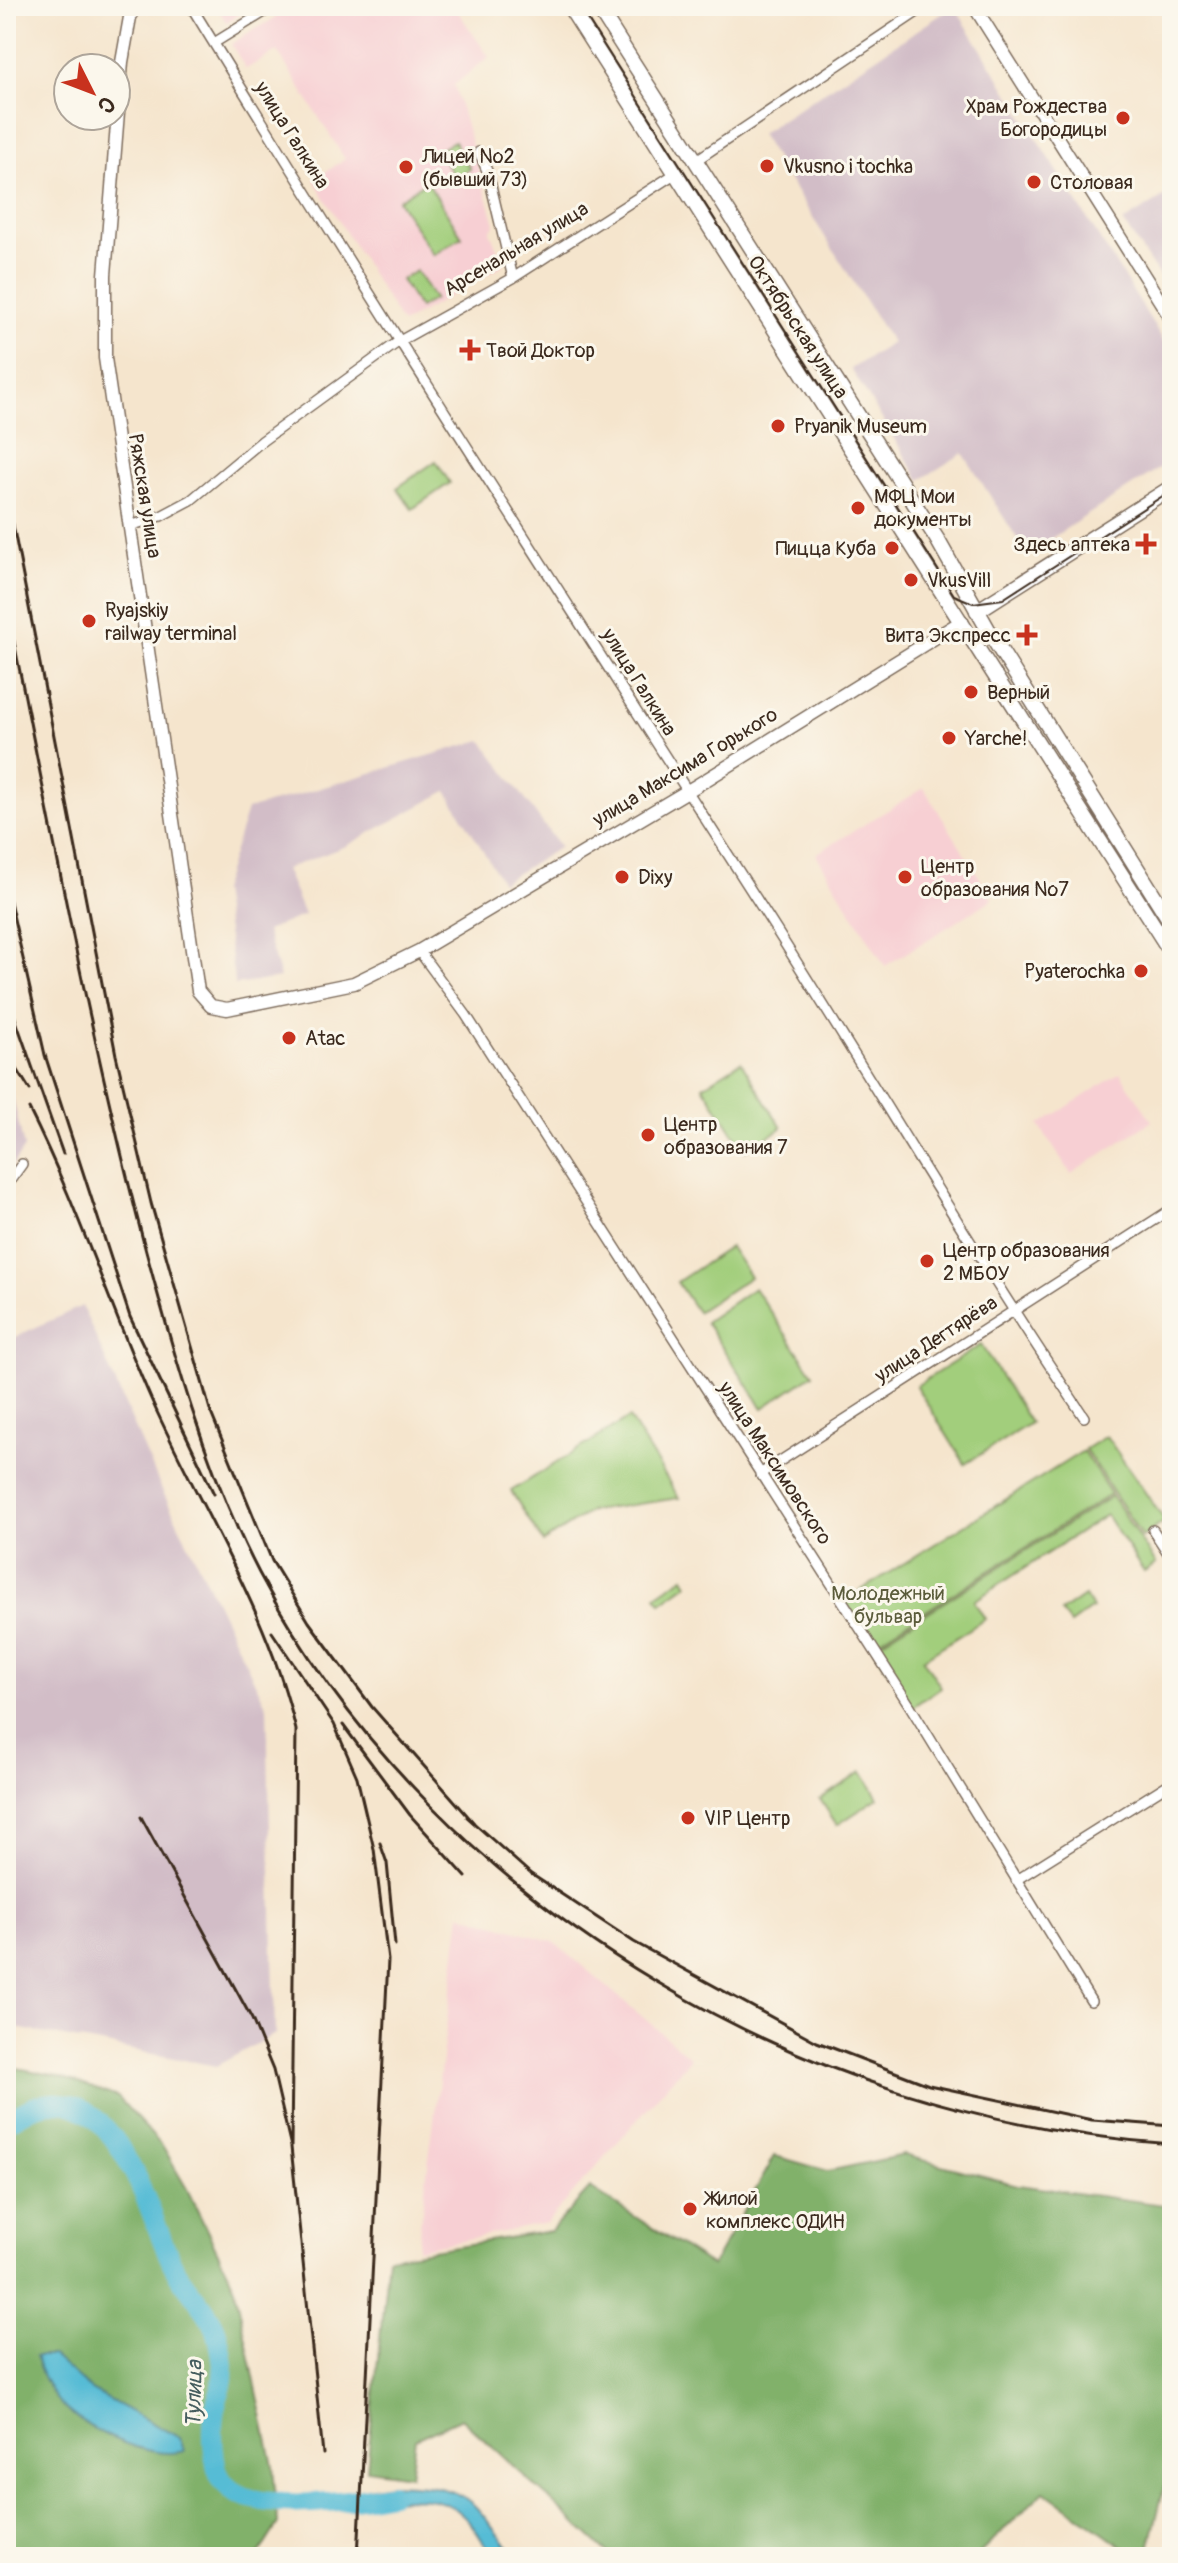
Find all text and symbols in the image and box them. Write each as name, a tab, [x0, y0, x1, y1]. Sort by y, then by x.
north arrow	[52, 52, 132, 132]
street label: улица Галкина	[249, 76, 335, 193]
text: С	[91, 90, 121, 119]
place label: Храм Рождества Богородицы	[966, 94, 1107, 142]
marker: Храм Рождества Богородицы	[1114, 109, 1132, 127]
place label: Лицей №2 (бывший 73)	[421, 144, 528, 192]
place label: Vkusno i tochka	[783, 154, 913, 179]
marker: Vkusno i tochka	[758, 157, 776, 175]
marker: Лицей №2 (бывший 73)	[397, 158, 415, 176]
place label: Столовая	[1050, 170, 1133, 195]
marker: Столовая	[1025, 173, 1043, 191]
street label: Арсенальная улица	[439, 196, 593, 302]
street label: Октябрьская улица	[742, 251, 854, 403]
place label: Твой Доктор	[486, 338, 595, 363]
marker: Твой Доктор	[461, 341, 479, 359]
place label: Pryanik Museum	[794, 414, 927, 439]
marker: Pryanik Museum	[769, 417, 787, 435]
street label: Ряжская улица	[123, 432, 167, 560]
place label: МФЦ Мои документы	[874, 484, 972, 532]
marker: МФЦ Мои документы	[849, 499, 867, 517]
place label: Здесь аптека	[1013, 532, 1130, 557]
marker: Здесь аптека	[1137, 535, 1155, 553]
place label: Пицца Куба	[776, 536, 876, 561]
marker: Пицца Куба	[883, 539, 901, 557]
place label: VkusVill	[927, 568, 991, 593]
marker: VkusVill	[902, 571, 920, 589]
place label: Ryajskiy railway terminal	[105, 598, 237, 646]
marker: Ryajskiy railway terminal	[80, 612, 98, 630]
street label: улица Галкина	[596, 623, 682, 740]
place label: Вита Экспресс	[885, 623, 1011, 648]
marker: Вита Экспресс	[1018, 626, 1036, 644]
place label: Верный	[987, 680, 1050, 705]
marker: Верный	[962, 683, 980, 701]
street label: улица Максима Горького	[587, 702, 782, 833]
place label: Yarche!	[964, 726, 1027, 751]
marker: Yarche!	[940, 729, 958, 747]
place label: Центр образования №7	[921, 854, 1069, 902]
place label: Dixy	[638, 865, 673, 890]
marker: Dixy	[613, 868, 631, 886]
marker: Центр образования №7	[896, 868, 914, 886]
place label: Pyaterochka	[1024, 959, 1125, 984]
marker: Pyaterochka	[1132, 962, 1150, 980]
place label: Atac	[305, 1026, 346, 1051]
marker: Atac	[280, 1029, 298, 1047]
place label: Центр образования 7	[664, 1112, 788, 1160]
marker: Центр образования 7	[639, 1126, 657, 1144]
place label: Центр образования 2 МБОУ	[943, 1238, 1110, 1286]
marker: Центр образования 2 МБОУ	[918, 1252, 936, 1270]
street label: улица Дегтярёва	[869, 1290, 1002, 1389]
street label: улица Максимовского	[712, 1376, 837, 1550]
park label: Молодежный бульвар	[831, 1581, 945, 1629]
place label: VIP Центр	[704, 1806, 791, 1831]
marker: VIP Центр	[679, 1809, 697, 1827]
place label: Жилой комплекс ОДИН	[703, 2186, 845, 2234]
marker: Жилой комплекс ОДИН	[681, 2200, 699, 2218]
water label: Тулица	[179, 2359, 209, 2428]

